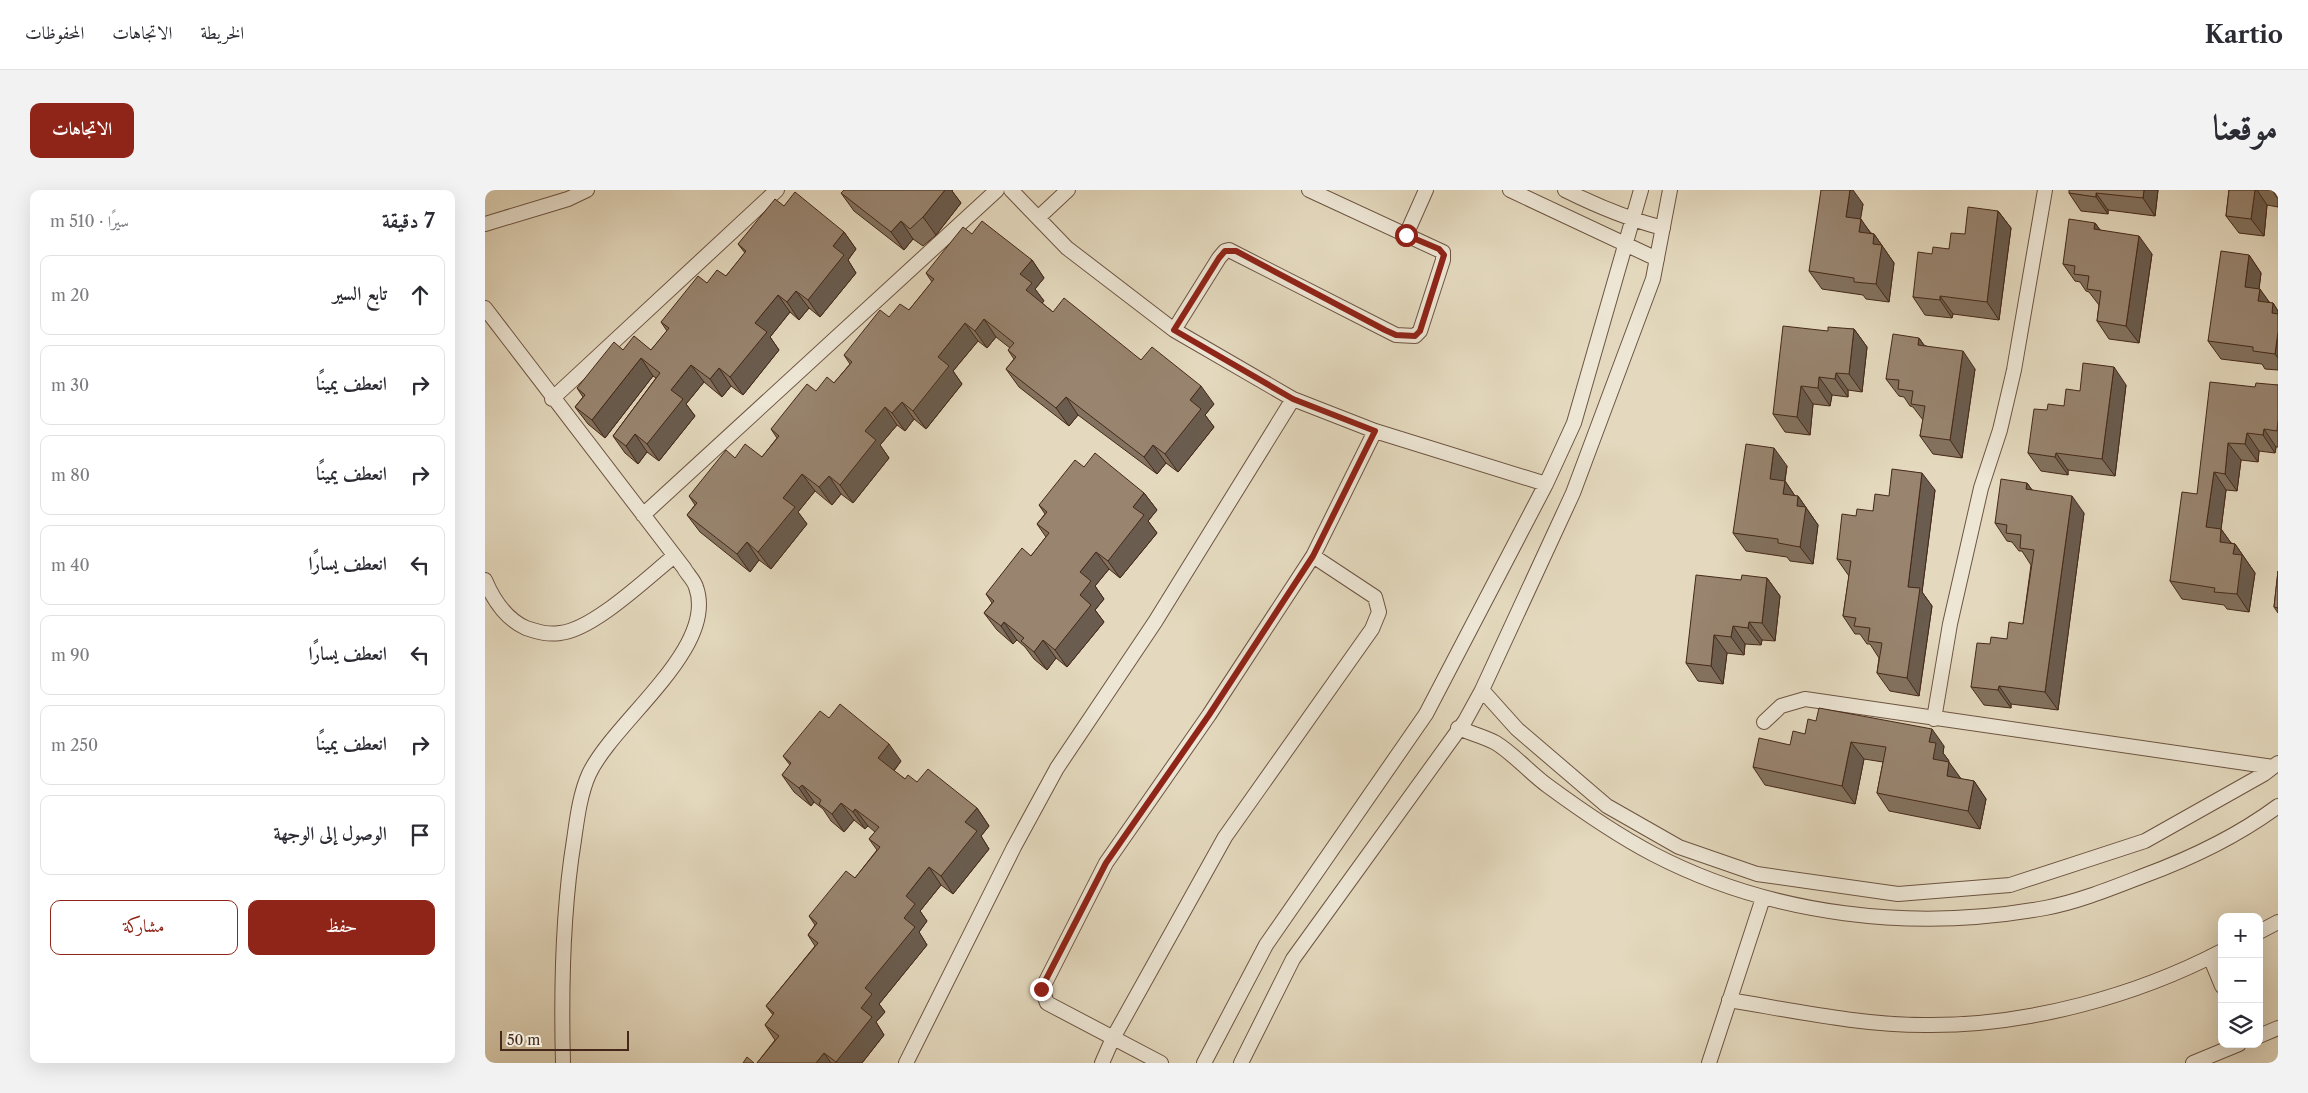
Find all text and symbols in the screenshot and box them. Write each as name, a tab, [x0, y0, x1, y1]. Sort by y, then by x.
text: Kartio	[2205, 20, 2283, 49]
text: المحفوظات	[25, 22, 84, 44]
text: الاتجاهات	[112, 22, 172, 44]
text: الخريطة	[200, 22, 244, 44]
button: الاتجاهات	[30, 103, 134, 158]
text: موقعنا	[2213, 105, 2278, 148]
text: 7 دقيقة	[382, 208, 435, 233]
text: سيرًا · 510 m	[50, 211, 129, 231]
route start	[1395, 224, 1418, 247]
icon: ahead	[406, 281, 434, 309]
text: تابع السير	[333, 282, 387, 305]
text: 20 m	[51, 285, 90, 305]
icon: right	[406, 371, 434, 399]
text: انعطف يمينًا	[316, 372, 387, 395]
text: 30 m	[51, 375, 89, 395]
icon: right	[406, 461, 434, 489]
text: انعطف يمينًا	[316, 462, 387, 485]
text: 80 m	[51, 465, 90, 485]
icon: left	[406, 551, 434, 579]
text: انعطف يسارًا	[308, 552, 387, 575]
text: 40 m	[51, 555, 90, 575]
icon: left	[406, 641, 434, 669]
text: انعطف يسارًا	[308, 642, 387, 665]
text: 90 m	[51, 645, 90, 665]
icon: right	[406, 731, 434, 759]
text: انعطف يمينًا	[316, 732, 387, 755]
text: 250 m	[51, 735, 98, 755]
icon: arrive	[406, 821, 434, 849]
text: الوصول إلى الوجهة	[273, 822, 387, 845]
button: مشاركة	[50, 900, 238, 955]
button: حفظ	[248, 900, 435, 955]
map controls	[2218, 913, 2263, 1048]
button: +	[2218, 913, 2263, 958]
button: −	[2218, 958, 2263, 1003]
route end	[1030, 978, 1053, 1001]
button: layers	[2218, 1003, 2263, 1048]
scale bar	[500, 1028, 629, 1051]
text: 50 m	[507, 1031, 540, 1049]

